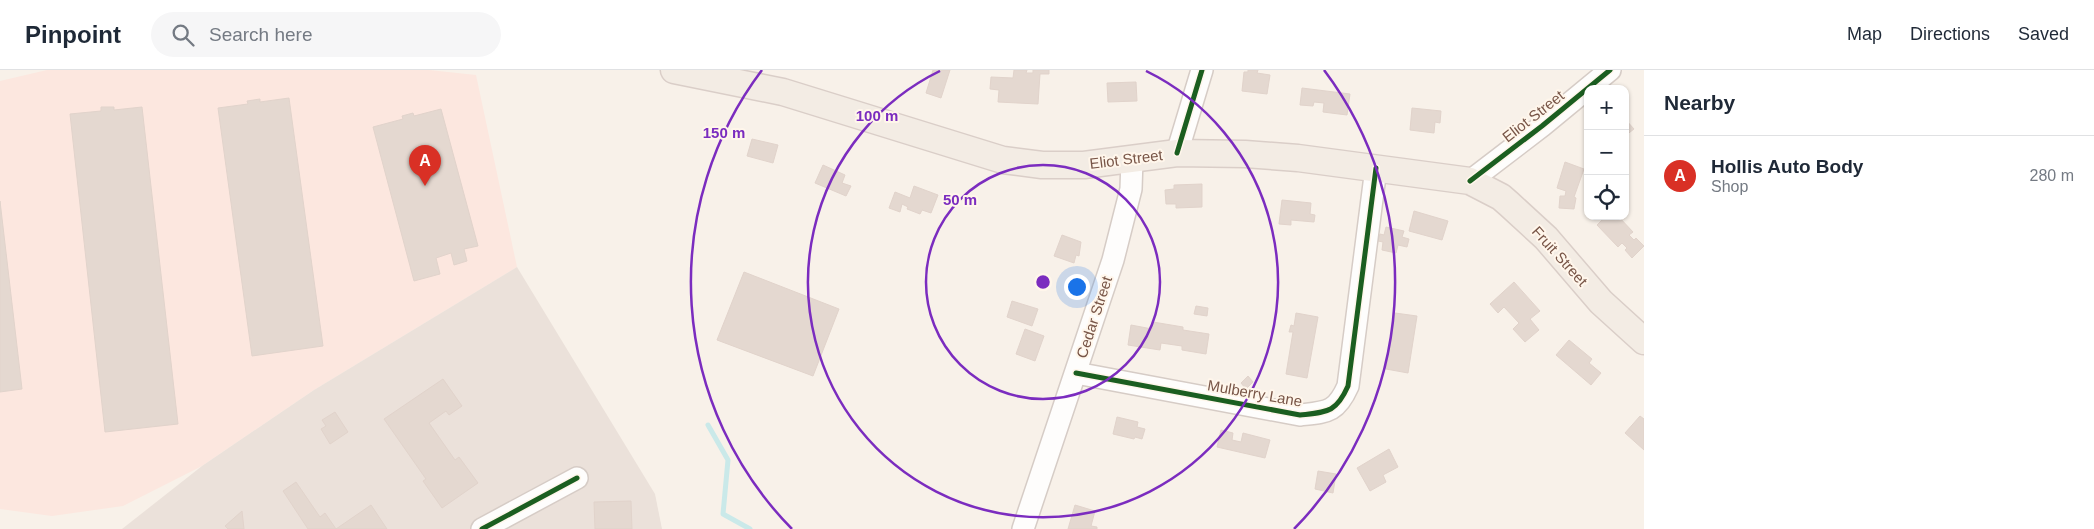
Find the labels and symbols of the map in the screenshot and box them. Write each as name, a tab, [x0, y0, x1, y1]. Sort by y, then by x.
street label: Eliot Street	[1499, 86, 1568, 145]
text: 100 m	[856, 107, 898, 124]
text: 150 m	[703, 124, 745, 141]
pin: A	[409, 145, 441, 186]
street label: Eliot Street	[1089, 146, 1164, 172]
text: 50 m	[943, 191, 977, 208]
street label: Fruit Street	[1529, 223, 1592, 290]
centre of rings	[1034, 273, 1052, 291]
street label: Cedar Street	[1073, 273, 1115, 360]
your location	[1064, 274, 1090, 300]
street label: Mulberry Lane	[1206, 376, 1304, 410]

